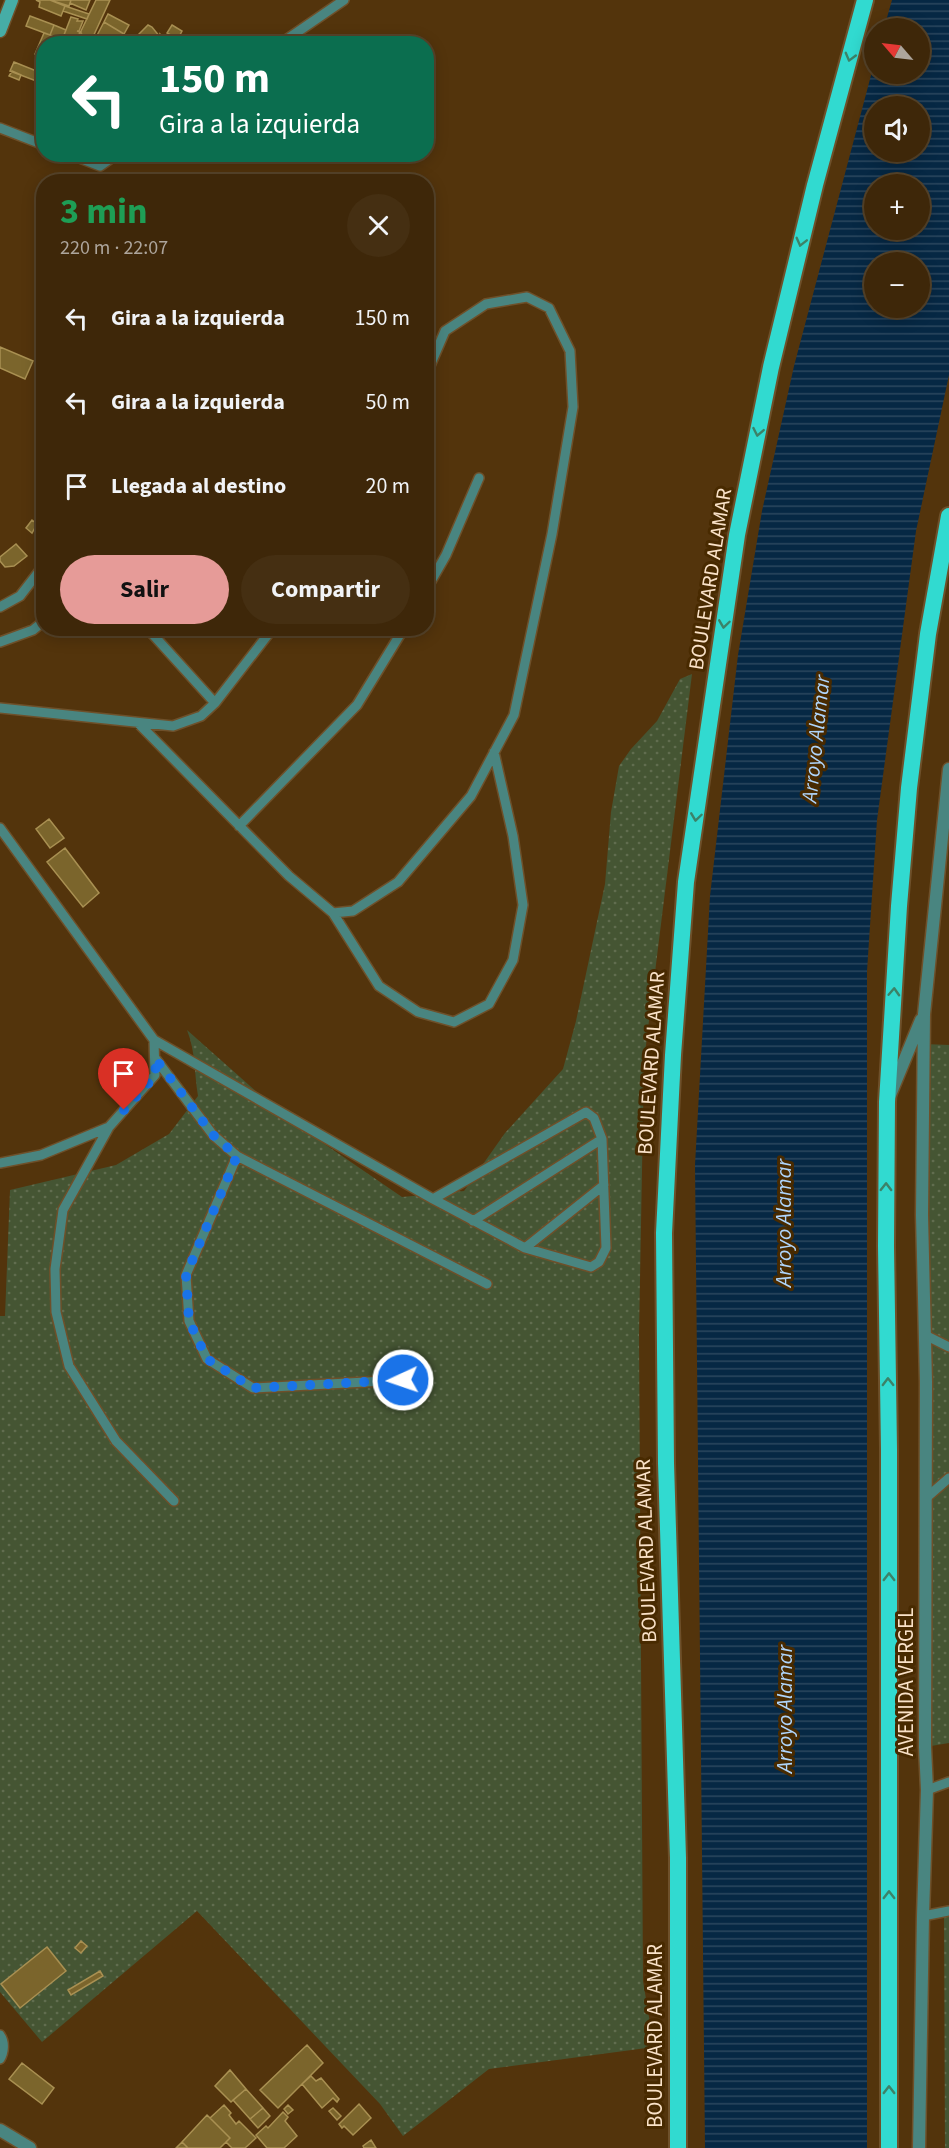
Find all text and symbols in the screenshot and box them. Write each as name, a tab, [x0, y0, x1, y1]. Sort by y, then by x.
north arrow	[864, 18, 930, 84]
map controls	[864, 18, 930, 318]
text: 150 m	[159, 49, 270, 109]
one-way arrow	[844, 51, 857, 61]
icon: left	[60, 60, 138, 138]
button: sound	[864, 96, 930, 162]
text: Gira a la izquierda	[159, 105, 360, 144]
button: +	[864, 174, 930, 240]
text: 3 min	[60, 186, 148, 237]
button: close	[347, 194, 410, 257]
text: 220 m · 22:07	[60, 234, 168, 262]
one-way arrow	[796, 237, 809, 247]
button: −	[864, 252, 930, 318]
icon: left	[60, 302, 93, 335]
text: Gira a la izquierda	[111, 302, 285, 334]
text: 150 m	[355, 302, 410, 334]
icon: left	[60, 386, 93, 419]
text: Gira a la izquierda	[111, 386, 285, 418]
text: 50 m	[365, 386, 410, 418]
one-way arrow	[752, 427, 765, 437]
icon: arrive	[60, 470, 93, 503]
text: Llegada al destino	[111, 470, 286, 502]
text: 20 m	[365, 470, 410, 502]
street label: BOULEVARD ALAMAR	[681, 486, 739, 672]
button: Salir	[60, 555, 229, 624]
button: Compartir	[241, 555, 410, 624]
one-way arrow	[719, 619, 731, 628]
water label: Arroyo Alamar	[793, 672, 839, 806]
one-way arrow	[691, 812, 703, 821]
street label: BOULEVARD ALAMAR	[630, 970, 672, 1156]
one-way arrow	[887, 988, 900, 997]
pin	[98, 1048, 149, 1110]
icon: arrive	[107, 1057, 140, 1090]
water label: Arroyo Alamar	[768, 1158, 800, 1289]
one-way arrow	[880, 1182, 893, 1191]
position arrow	[371, 1348, 435, 1412]
one-way arrow	[882, 1377, 894, 1386]
street label: BOULEVARD ALAMAR	[628, 1459, 664, 1643]
one-way arrow	[883, 1572, 895, 1581]
street label: AVENIDA VERGEL	[891, 1608, 921, 1756]
water label: Arroyo Alamar	[769, 1644, 801, 1775]
one-way arrow	[883, 1890, 895, 1899]
street label: BOULEVARD ALAMAR	[640, 1944, 670, 2128]
one-way arrow	[883, 2085, 895, 2094]

